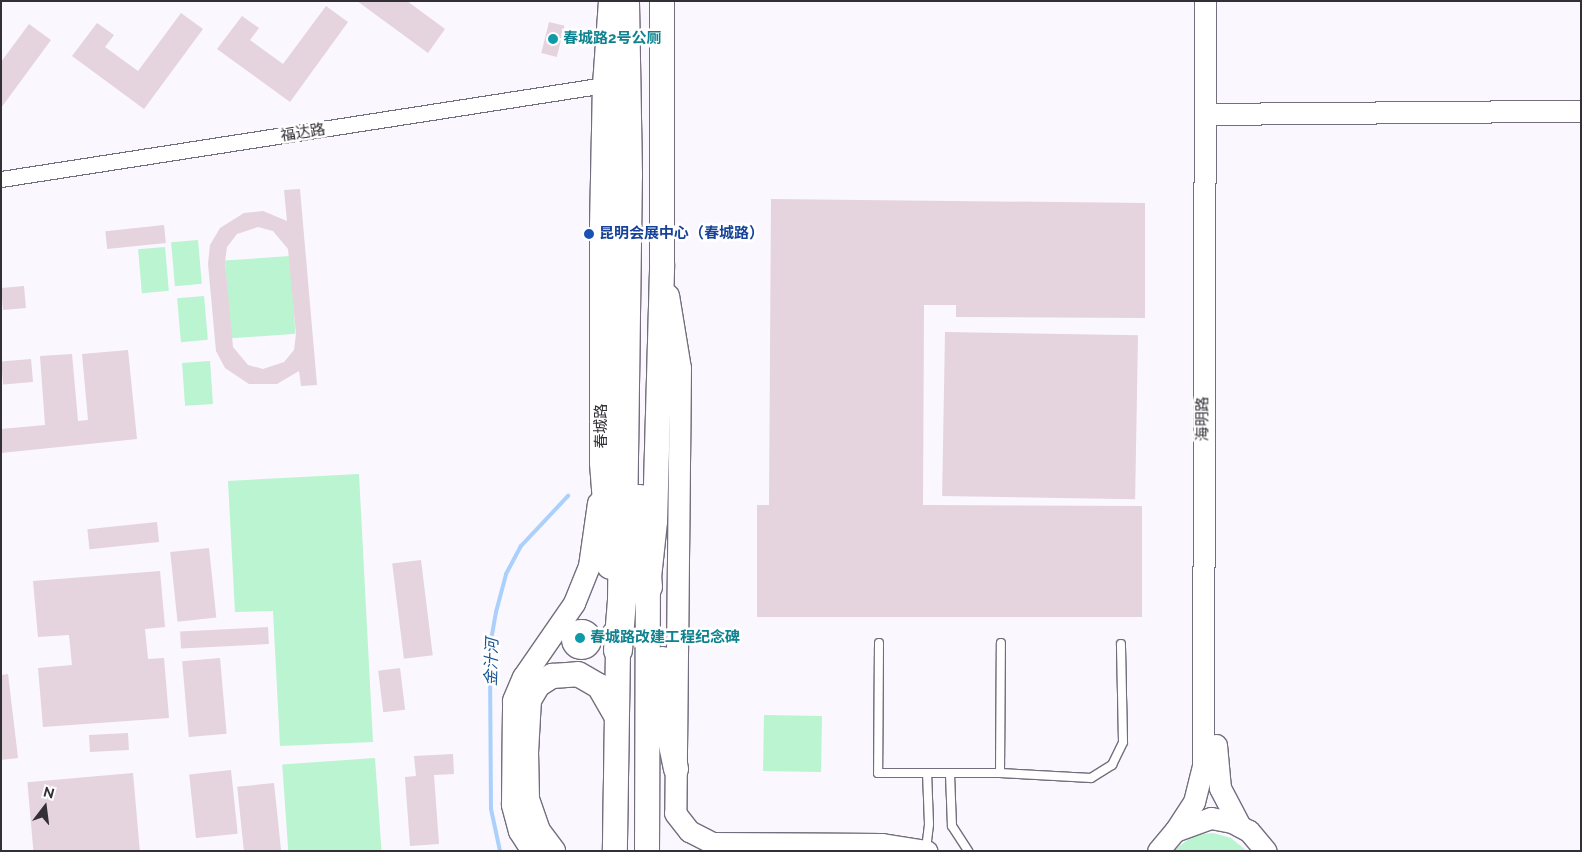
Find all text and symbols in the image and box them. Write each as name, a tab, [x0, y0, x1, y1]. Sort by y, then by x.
place label: 春城路2号公厕	[563, 30, 661, 48]
marker: 春城路2号公厕	[547, 33, 559, 45]
street label: 福达路	[279, 121, 327, 145]
place label: 昆明会展中心（春城路）	[599, 225, 764, 243]
marker: 昆明会展中心（春城路）	[583, 228, 595, 240]
street label: 海明路	[1194, 397, 1212, 441]
street label: 春城路	[593, 404, 611, 448]
place label: 春城路改建工程纪念碑	[590, 629, 740, 647]
marker: 春城路改建工程纪念碑	[574, 632, 586, 644]
water label: 金汁河	[482, 638, 502, 686]
north arrow	[20, 782, 70, 832]
text: N	[42, 783, 56, 802]

